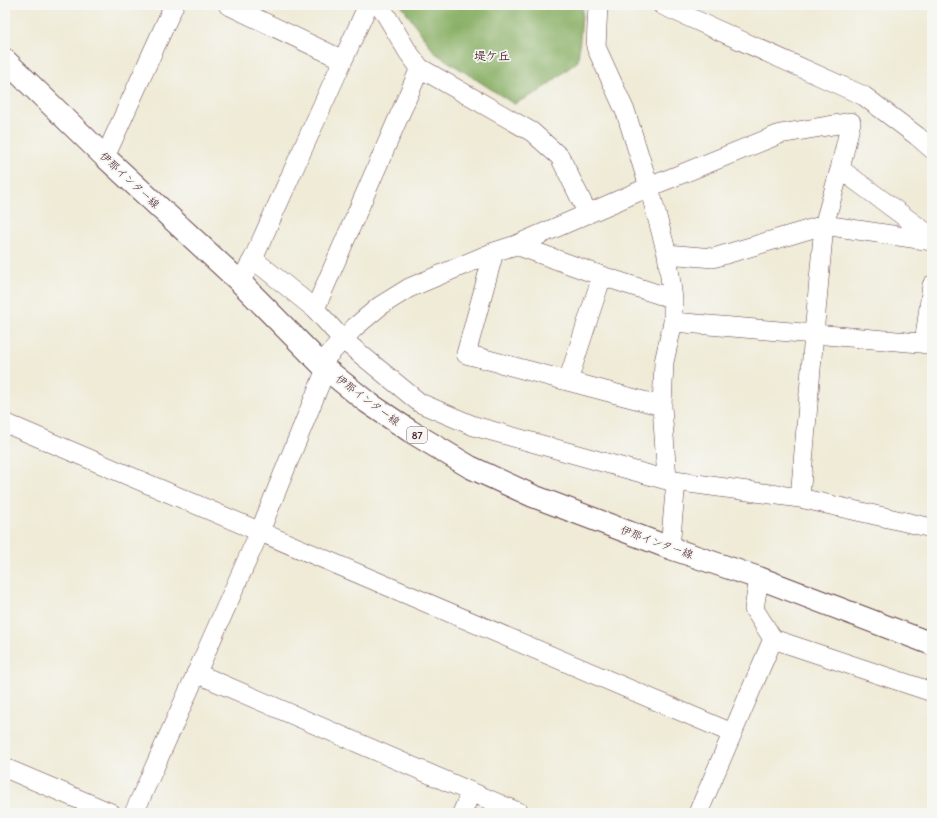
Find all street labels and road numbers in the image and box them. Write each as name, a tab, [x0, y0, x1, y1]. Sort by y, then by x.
street label: 伊那インター線	[97, 149, 163, 211]
street label: 伊那インター線	[333, 371, 403, 429]
road number: 87	[407, 427, 427, 443]
street label: 伊那インター線	[619, 522, 695, 562]

